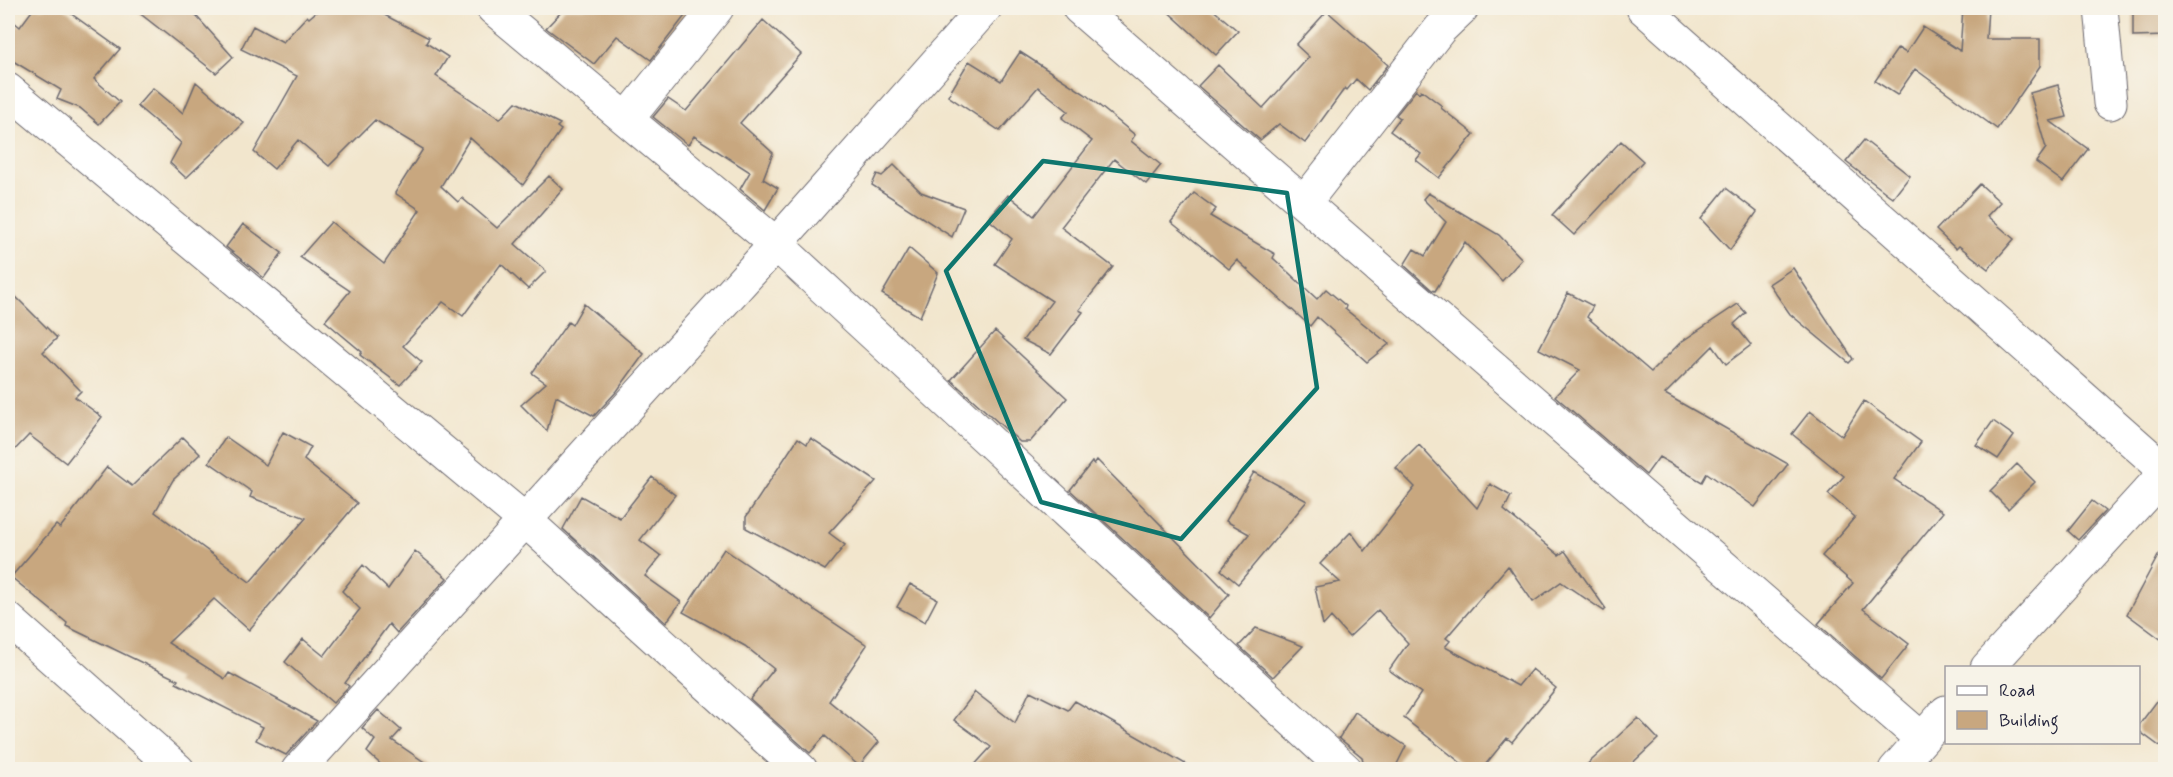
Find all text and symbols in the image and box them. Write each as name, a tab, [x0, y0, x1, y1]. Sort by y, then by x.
legend	[1945, 666, 2140, 744]
text: Road	[1999, 679, 2035, 703]
text: Building	[1999, 709, 2059, 735]

